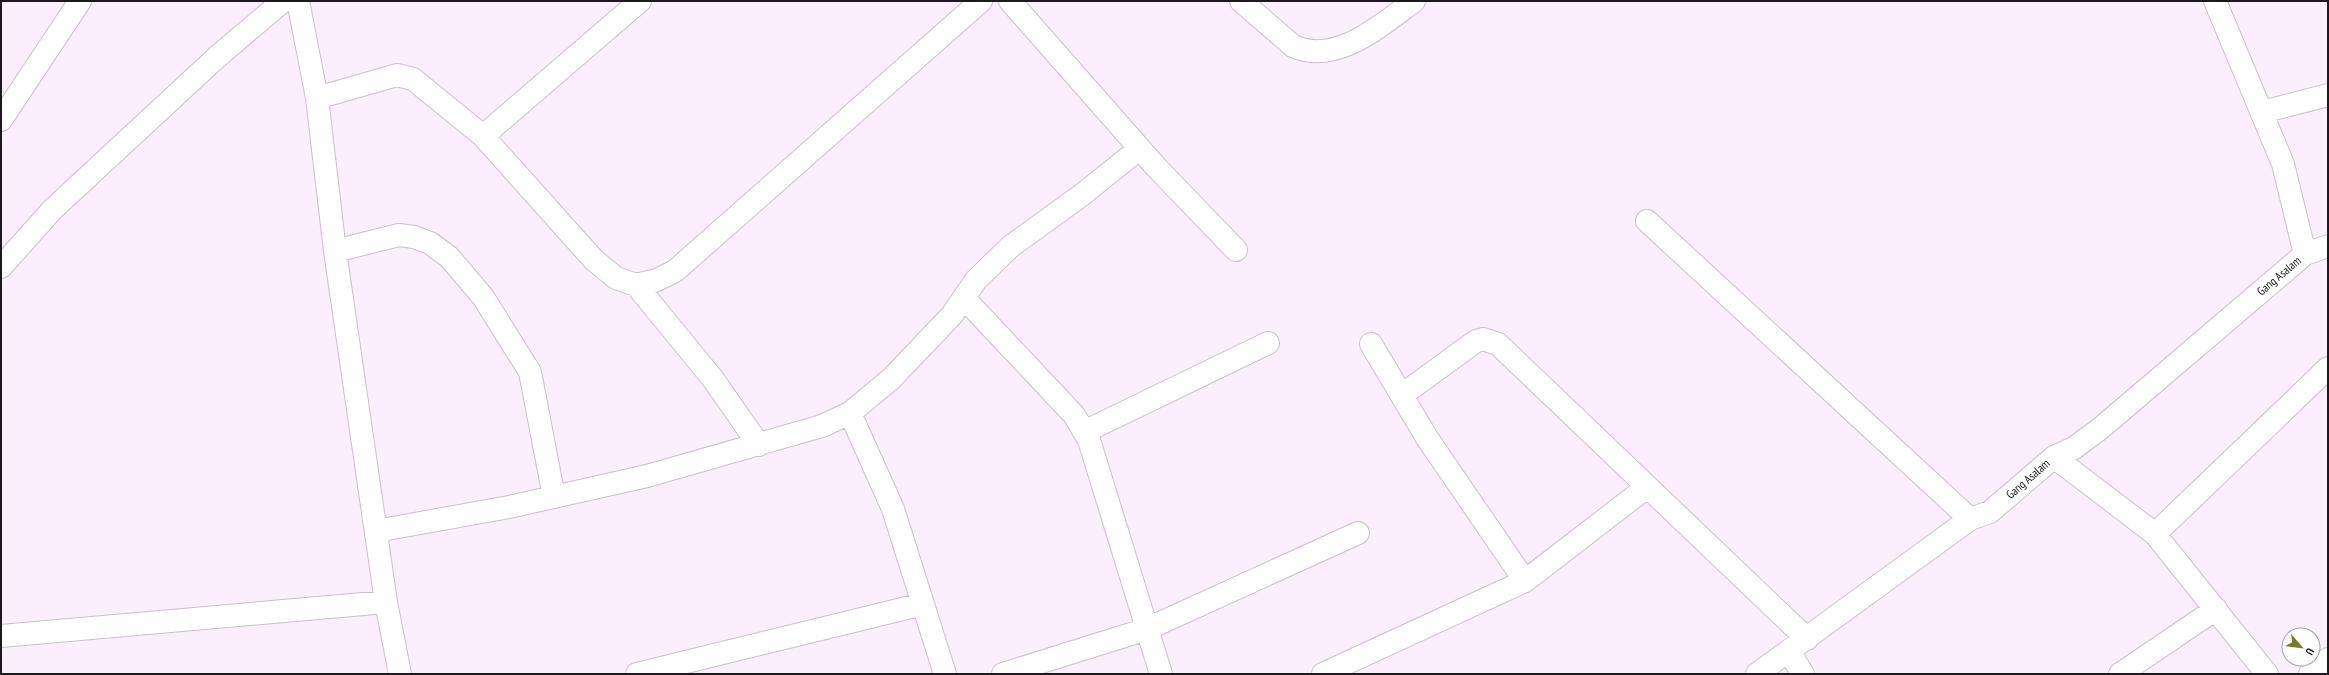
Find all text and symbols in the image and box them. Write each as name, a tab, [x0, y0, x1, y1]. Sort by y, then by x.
street label: Gang Asalam	[2253, 253, 2304, 299]
street label: Gang Asalam	[2003, 455, 2053, 502]
north arrow	[2281, 627, 2321, 667]
text: U	[2302, 646, 2317, 658]

